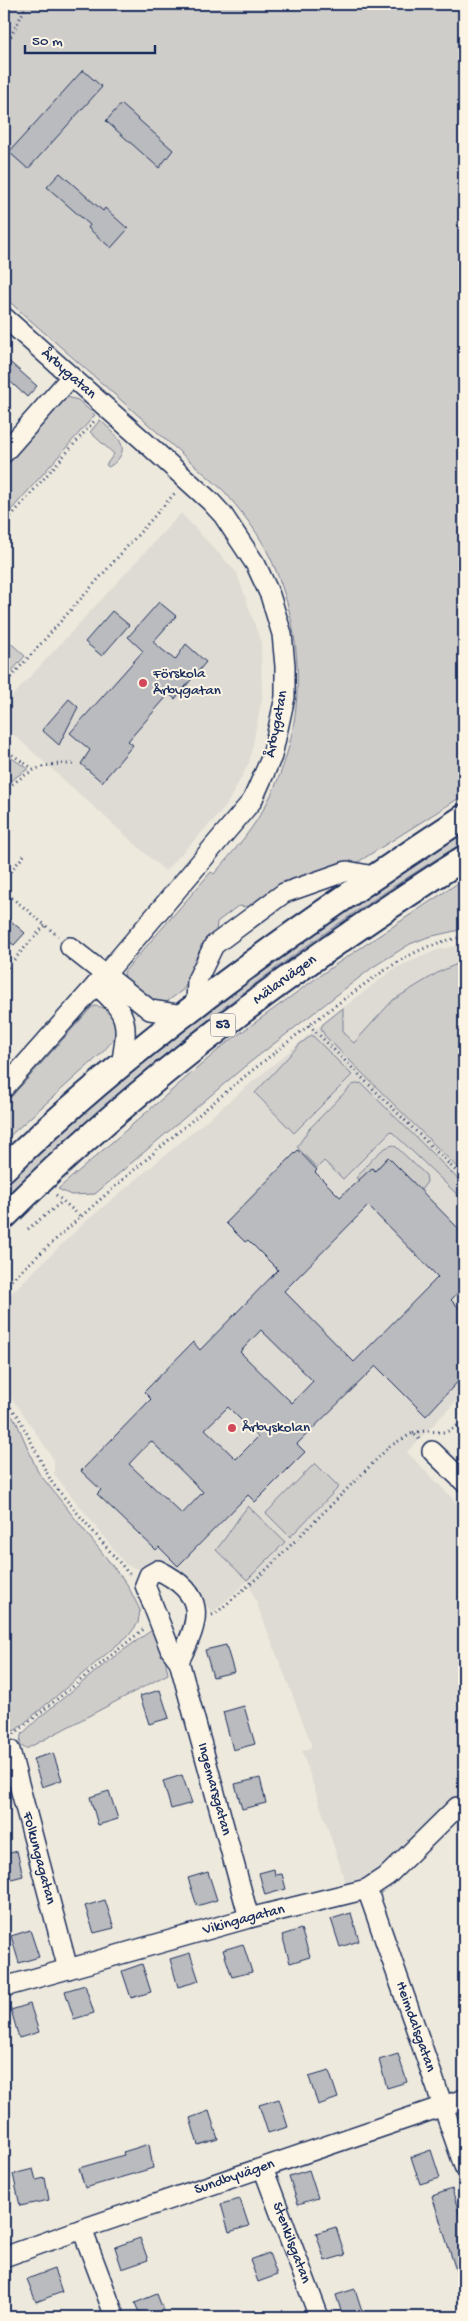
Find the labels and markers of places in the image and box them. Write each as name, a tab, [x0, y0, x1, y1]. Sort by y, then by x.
place label: Förskola Årbygatan	[152, 665, 221, 700]
marker: Förskola Årbygatan	[137, 677, 149, 689]
place label: Årbyskolan	[242, 1419, 310, 1437]
marker: Årbyskolan	[226, 1422, 238, 1434]

